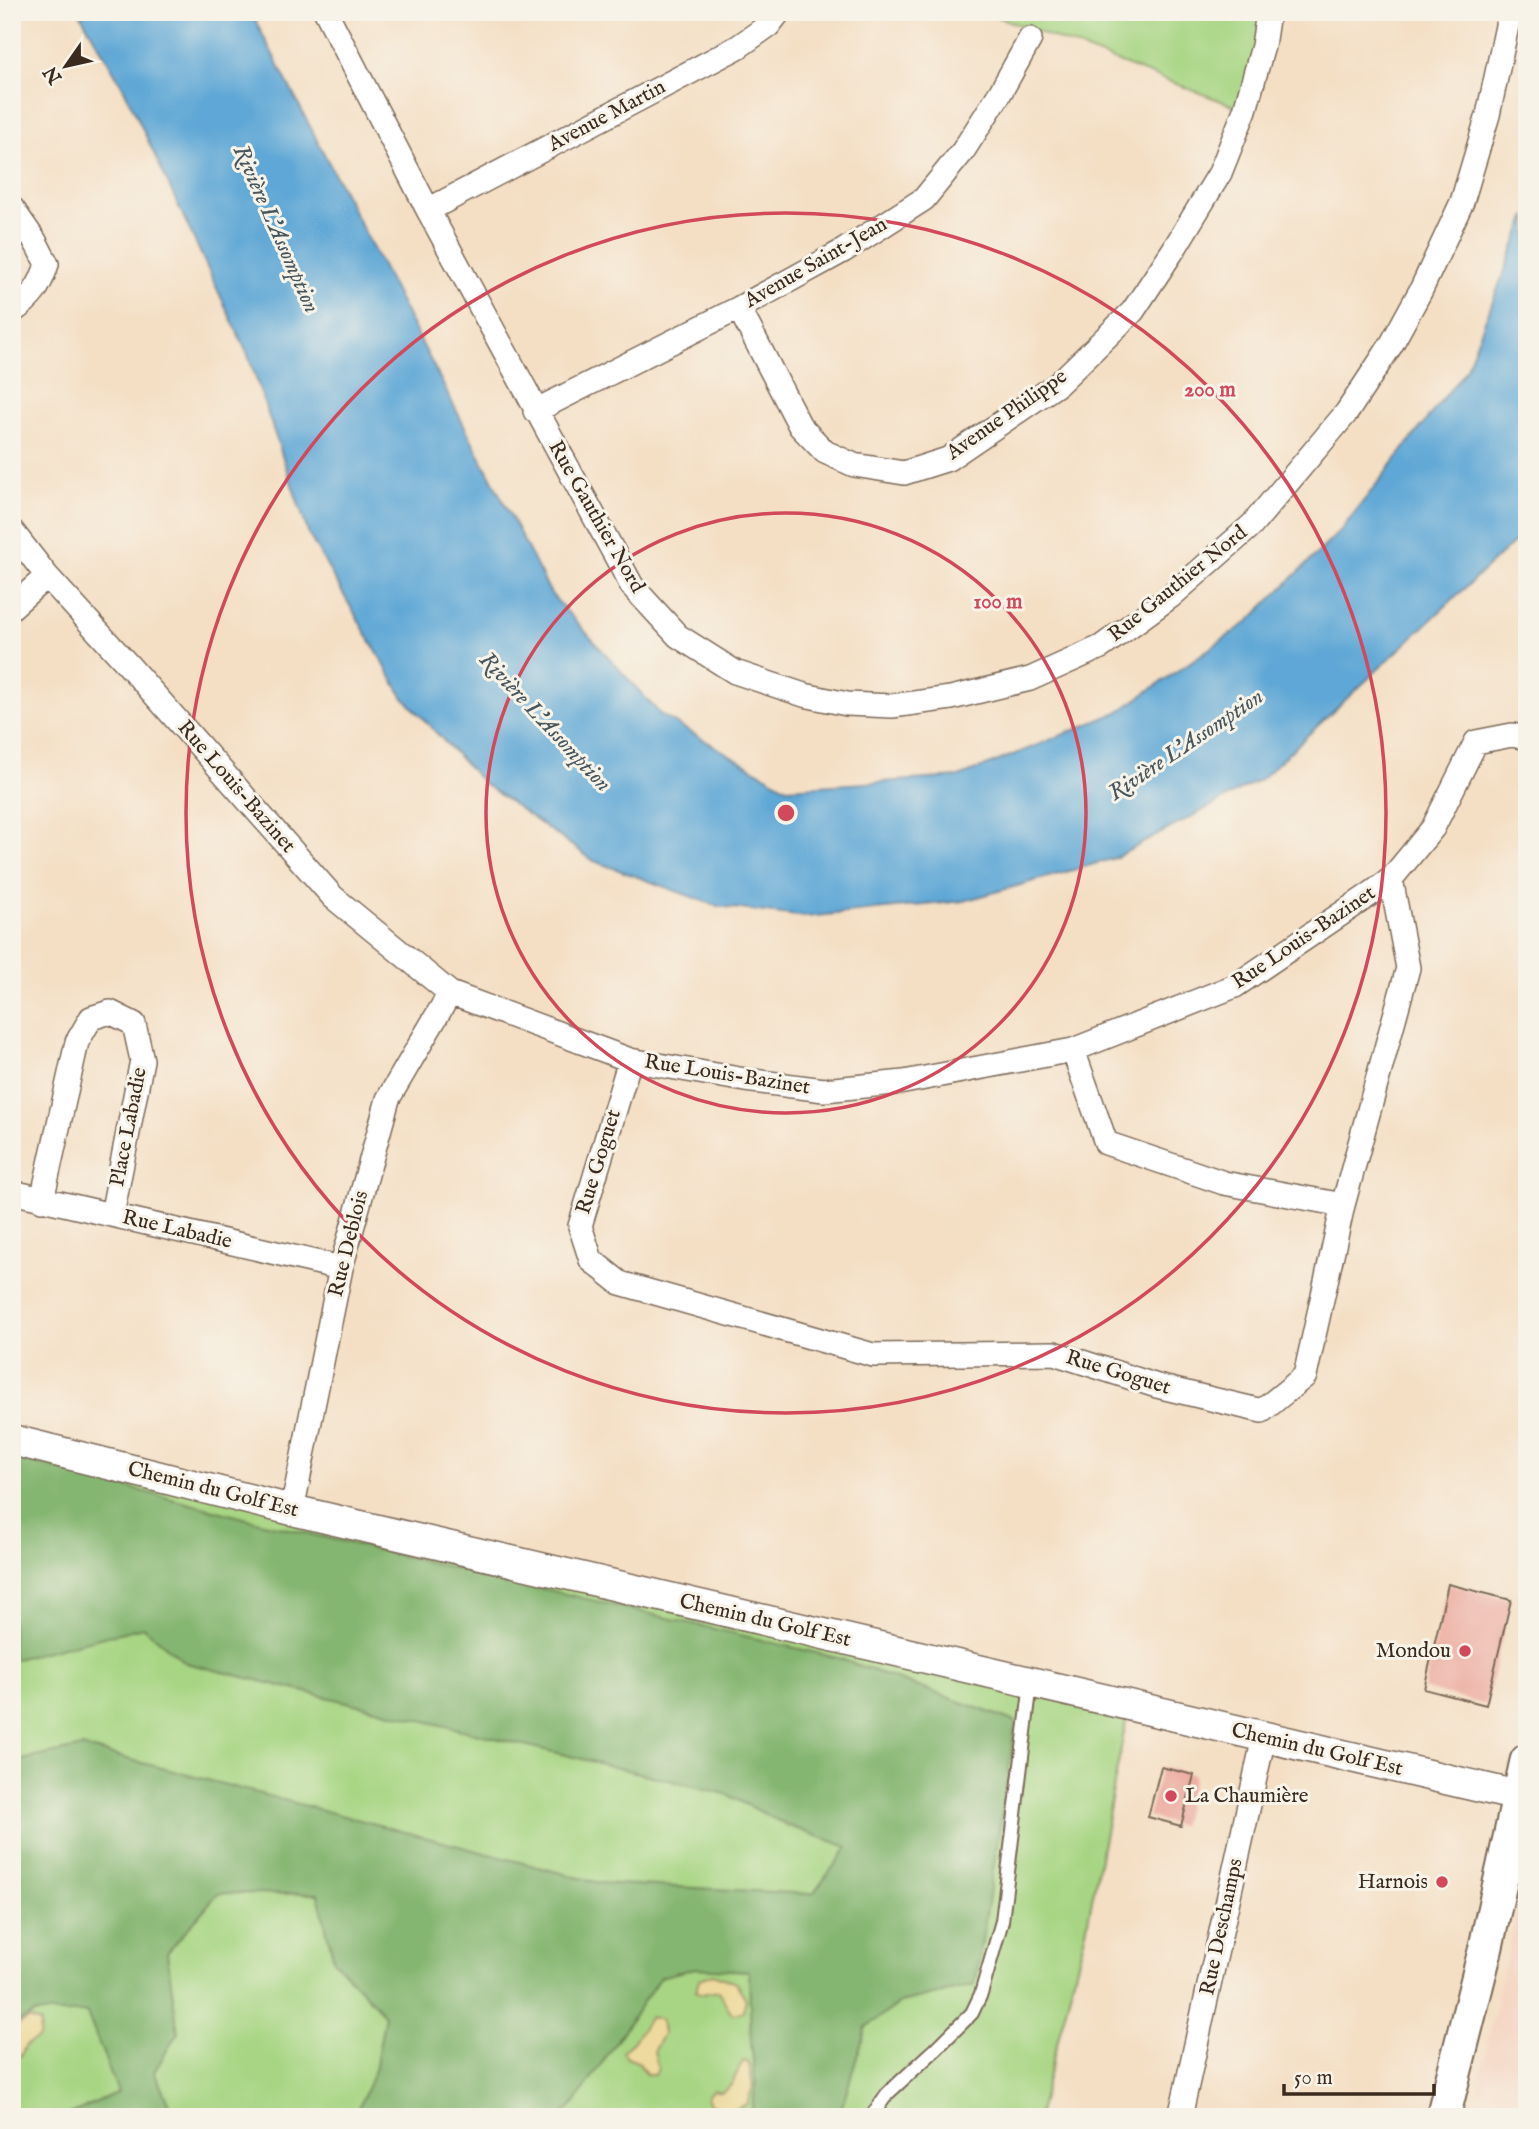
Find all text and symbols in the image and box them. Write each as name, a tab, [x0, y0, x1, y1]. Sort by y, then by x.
north arrow	[32, 32, 102, 102]
text: N	[39, 60, 69, 89]
street label: Avenue Martin	[543, 74, 670, 159]
water label: Rivière L'Assomption	[226, 140, 326, 318]
street label: Avenue Saint-Jean	[739, 211, 892, 315]
street label: Avenue Philippe	[941, 363, 1073, 467]
text: 200 m	[1184, 377, 1236, 404]
street label: Rue Gauthier Nord	[542, 436, 651, 599]
street label: Rue Gauthier Nord	[1103, 519, 1254, 648]
text: 100 m	[973, 589, 1023, 616]
water label: Rivière L'Assomption	[473, 646, 617, 798]
water label: Rivière L'Assomption	[1103, 682, 1269, 808]
street label: Rue Louis-Bazinet	[171, 715, 301, 859]
centre of rings	[774, 801, 798, 825]
street label: Rue Louis-Bazinet	[1227, 880, 1381, 996]
street label: Rue Louis-Bazinet	[642, 1049, 812, 1101]
street label: Place Labadie	[104, 1065, 154, 1189]
street label: Rue Goguet	[570, 1106, 628, 1218]
street label: Rue Deblois	[323, 1188, 375, 1300]
street label: Rue Labadie	[120, 1204, 235, 1256]
street label: Rue Goguet	[1062, 1344, 1174, 1402]
street label: Chemin du Golf Est	[125, 1456, 301, 1524]
street label: Chemin du Golf Est	[677, 1588, 853, 1654]
place label: Mondou	[1376, 1638, 1451, 1665]
marker: Mondou	[1457, 1643, 1473, 1659]
street label: Chemin du Golf Est	[1229, 1717, 1405, 1783]
place label: La Chaumière	[1185, 1783, 1309, 1810]
marker: La Chaumière	[1163, 1788, 1179, 1804]
street label: Rue Deschamps	[1194, 1856, 1250, 1998]
place label: Harnois	[1358, 1869, 1428, 1896]
marker: Harnois	[1434, 1874, 1450, 1890]
scale bar	[1284, 2052, 1434, 2096]
text: 50 m	[1294, 2065, 1333, 2092]

